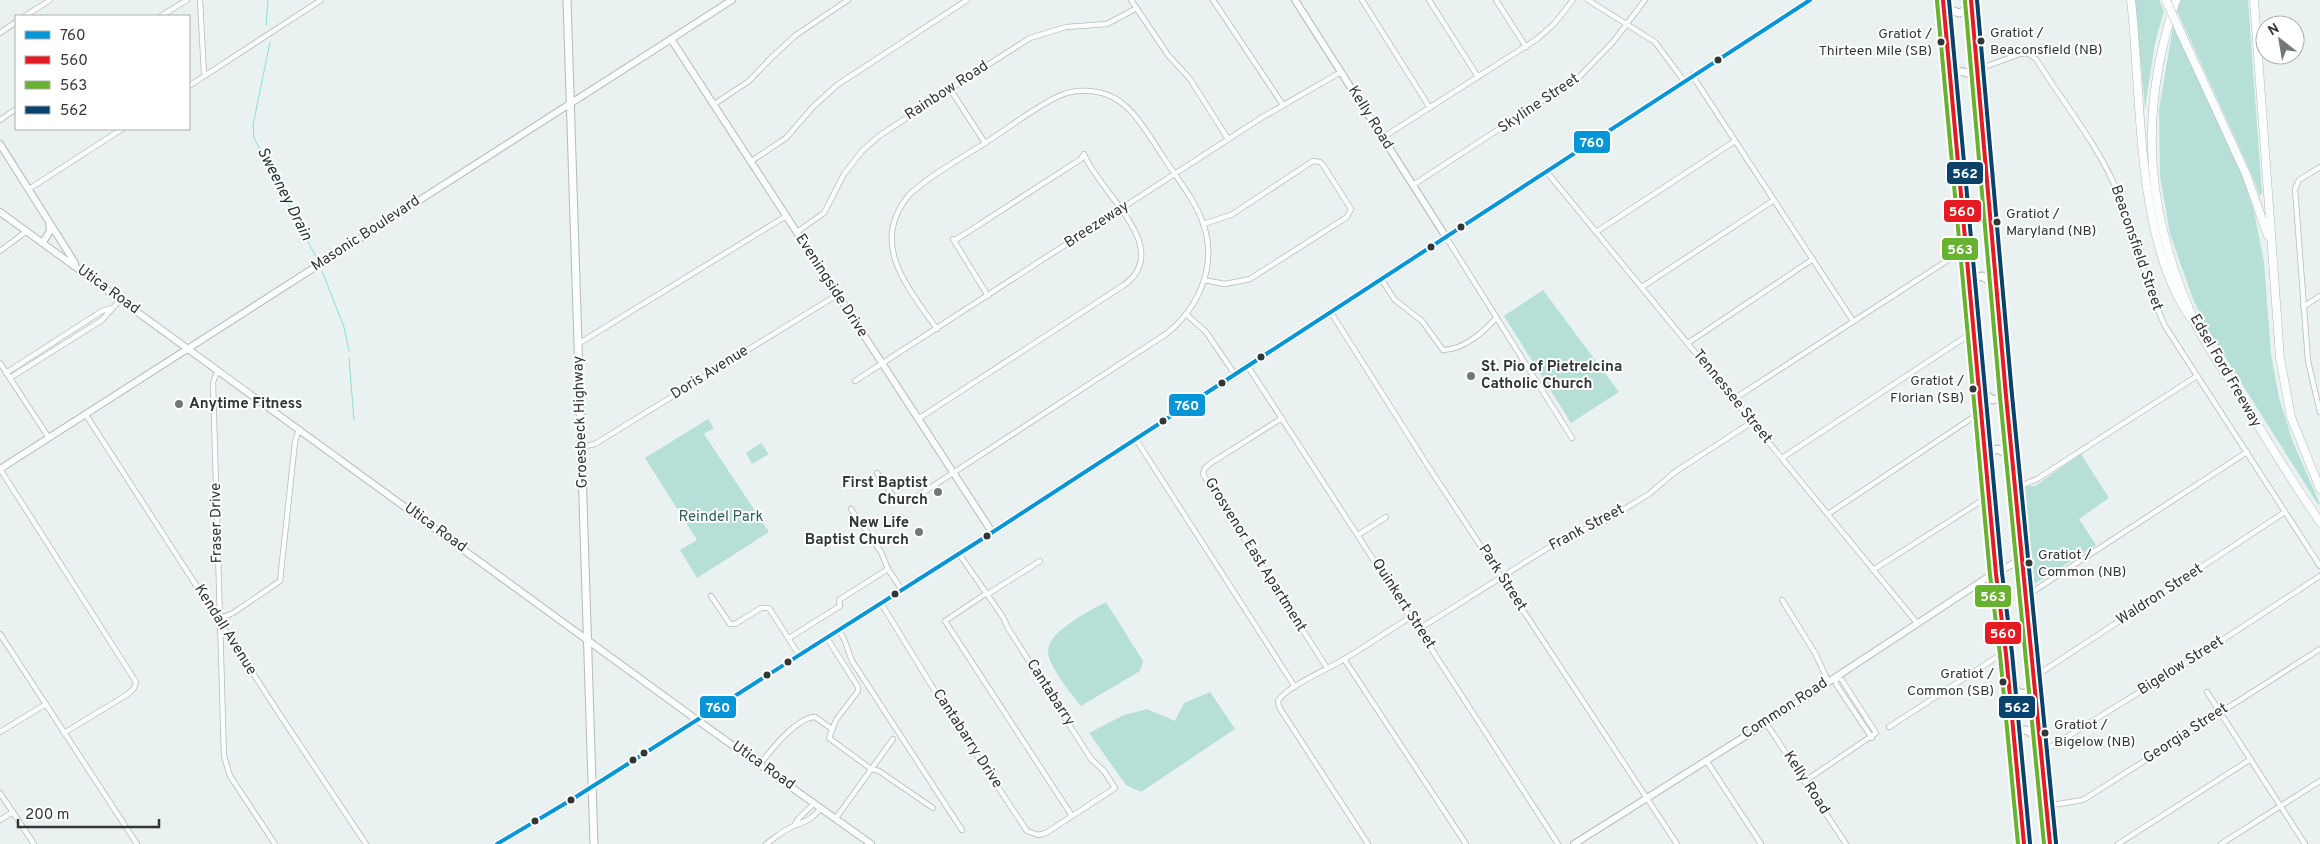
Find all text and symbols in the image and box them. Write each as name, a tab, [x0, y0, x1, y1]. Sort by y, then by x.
legend	[15, 15, 190, 130]
north arrow	[2255, 15, 2305, 65]
text: N	[2265, 20, 2283, 40]
place label: Gratiot / Beaconsfield (NB)	[1990, 25, 2103, 59]
place label: Gratiot / Thirteen Mile (SB)	[1819, 26, 1932, 60]
text: 760	[60, 27, 86, 46]
marker: Gratiot / Beaconsfield (NB)	[1976, 36, 1986, 46]
marker: Gratiot / Thirteen Mile (SB)	[1936, 37, 1946, 47]
text: 560	[60, 52, 88, 71]
unlabelled marker	[1713, 55, 1723, 65]
street label: Rainbow Road	[902, 57, 992, 125]
street label: Skyline Street	[1495, 70, 1583, 138]
text: 563	[60, 77, 87, 96]
street label: Kelly Road	[1343, 83, 1397, 153]
text: 562	[60, 102, 87, 121]
line badge: 760	[1573, 130, 1611, 154]
text: 760	[1580, 135, 1604, 152]
water label: Sweeney Drain	[252, 144, 316, 244]
line badge: 562	[1946, 161, 1984, 185]
text: 562	[1952, 166, 1978, 183]
street label: Beaconsfield Street	[2106, 183, 2166, 313]
street label: Masonic Boulevard	[308, 192, 424, 276]
street label: Breezeway	[1061, 197, 1133, 253]
line badge: 560	[1943, 199, 1982, 223]
text: 560	[1949, 204, 1975, 221]
place label: Gratiot / Maryland (NB)	[2006, 206, 2096, 240]
marker: Gratiot / Maryland (NB)	[1992, 217, 2002, 227]
unlabelled marker	[1456, 222, 1466, 232]
street label: Eveningside Drive	[790, 231, 872, 341]
line badge: 563	[1941, 237, 1979, 261]
unlabelled marker	[1426, 242, 1436, 252]
text: 563	[1947, 242, 1973, 259]
street label: Utica Road	[73, 261, 143, 319]
street label: Edsel Ford Freeway	[2185, 311, 2265, 431]
street label: Doris Avenue	[668, 342, 752, 404]
street label: Tennessee Street	[1688, 346, 1776, 448]
unlabelled marker	[1256, 352, 1266, 362]
street label: Groesbeck Highway	[569, 355, 593, 489]
place label: St. Pio of Pietrelcina Catholic Church	[1481, 358, 1622, 394]
marker: St. Pio of Pietrelcina Catholic Church	[1465, 370, 1477, 382]
place label: Gratiot / Florian (SB)	[1890, 373, 1964, 407]
unlabelled marker	[1217, 378, 1227, 388]
marker: Gratiot / Florian (SB)	[1968, 384, 1978, 394]
line badge: 760	[1168, 393, 1206, 417]
place label: Anytime Fitness	[189, 395, 302, 414]
marker: Anytime Fitness	[173, 398, 185, 410]
text: 760	[1175, 398, 1199, 415]
unlabelled marker	[1158, 416, 1168, 426]
place label: First Baptist Church	[842, 474, 928, 510]
street label: Grosvenor East Apartment	[1200, 474, 1310, 636]
street label: Fraser Drive	[207, 482, 227, 564]
marker: First Baptist Church	[932, 486, 944, 498]
street label: Utica Road	[400, 499, 470, 557]
street label: Frank Street	[1546, 500, 1628, 556]
park label: Reindel Park	[678, 508, 764, 527]
place label: New Life Baptist Church	[805, 514, 909, 550]
marker: New Life Baptist Church	[913, 526, 925, 538]
unlabelled marker	[982, 531, 992, 541]
street label: Park Street	[1473, 541, 1531, 615]
place label: Gratiot / Common (NB)	[2038, 547, 2126, 581]
street label: Quinkert Street	[1367, 555, 1439, 653]
marker: Gratiot / Common (NB)	[2024, 558, 2034, 568]
street label: Waldron Street	[2113, 560, 2207, 630]
street label: Kendall Avenue	[189, 581, 261, 679]
line badge: 563	[1974, 584, 2012, 608]
unlabelled marker	[890, 589, 900, 599]
text: 563	[1980, 589, 2006, 606]
line badge: 560	[1984, 621, 2022, 645]
text: 560	[1990, 626, 2016, 643]
street label: Bigelow Street	[2134, 632, 2228, 700]
street label: Cantabarry	[1021, 656, 1079, 730]
unlabelled marker	[783, 657, 793, 667]
place label: Gratiot / Common (SB)	[1907, 666, 1994, 700]
unlabelled marker	[762, 670, 772, 680]
street label: Common Road	[1738, 674, 1832, 744]
marker: Gratiot / Common (SB)	[1998, 677, 2008, 687]
street label: Cantabarry Drive	[928, 686, 1006, 792]
line badge: 760	[699, 695, 737, 719]
line badge: 562	[1998, 695, 2036, 719]
text: 760	[706, 700, 730, 717]
text: 562	[2004, 700, 2030, 717]
street label: Georgia Street	[2140, 700, 2232, 768]
place label: Gratiot / Bigelow (NB)	[2054, 717, 2135, 751]
marker: Gratiot / Bigelow (NB)	[2040, 728, 2050, 738]
street label: Utica Road	[728, 737, 798, 795]
unlabelled marker	[639, 748, 649, 758]
street label: Kelly Road	[1779, 748, 1833, 818]
unlabelled marker	[628, 755, 638, 765]
unlabelled marker	[566, 795, 576, 805]
scale bar	[18, 796, 159, 828]
text: 200 m	[25, 806, 70, 825]
unlabelled marker	[530, 816, 540, 826]

